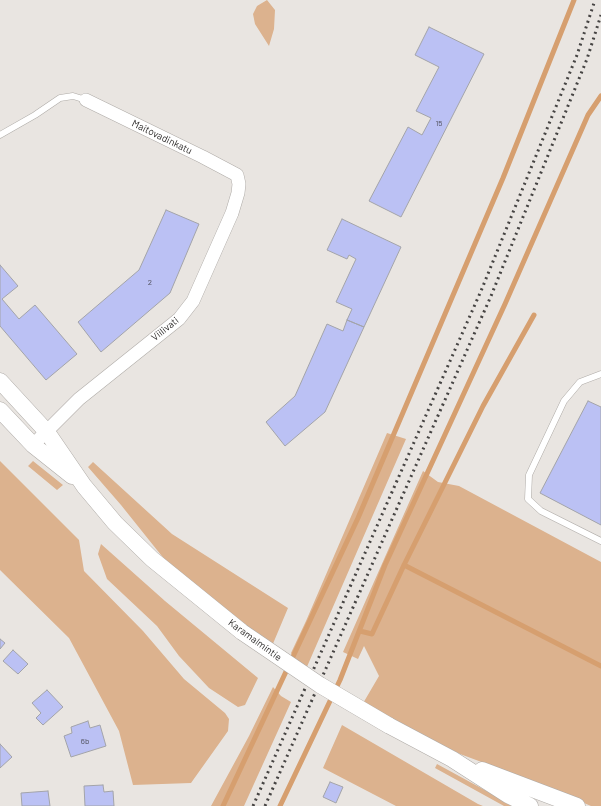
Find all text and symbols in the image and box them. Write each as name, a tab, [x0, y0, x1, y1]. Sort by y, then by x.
street label: Maitovadinkatu	[130, 117, 194, 157]
house number: 15	[436, 118, 442, 128]
house number: 2	[148, 277, 152, 287]
street label: Viilivati	[149, 314, 181, 344]
street label: Karamalmintie	[226, 617, 284, 663]
house number: 6b	[81, 736, 89, 746]

